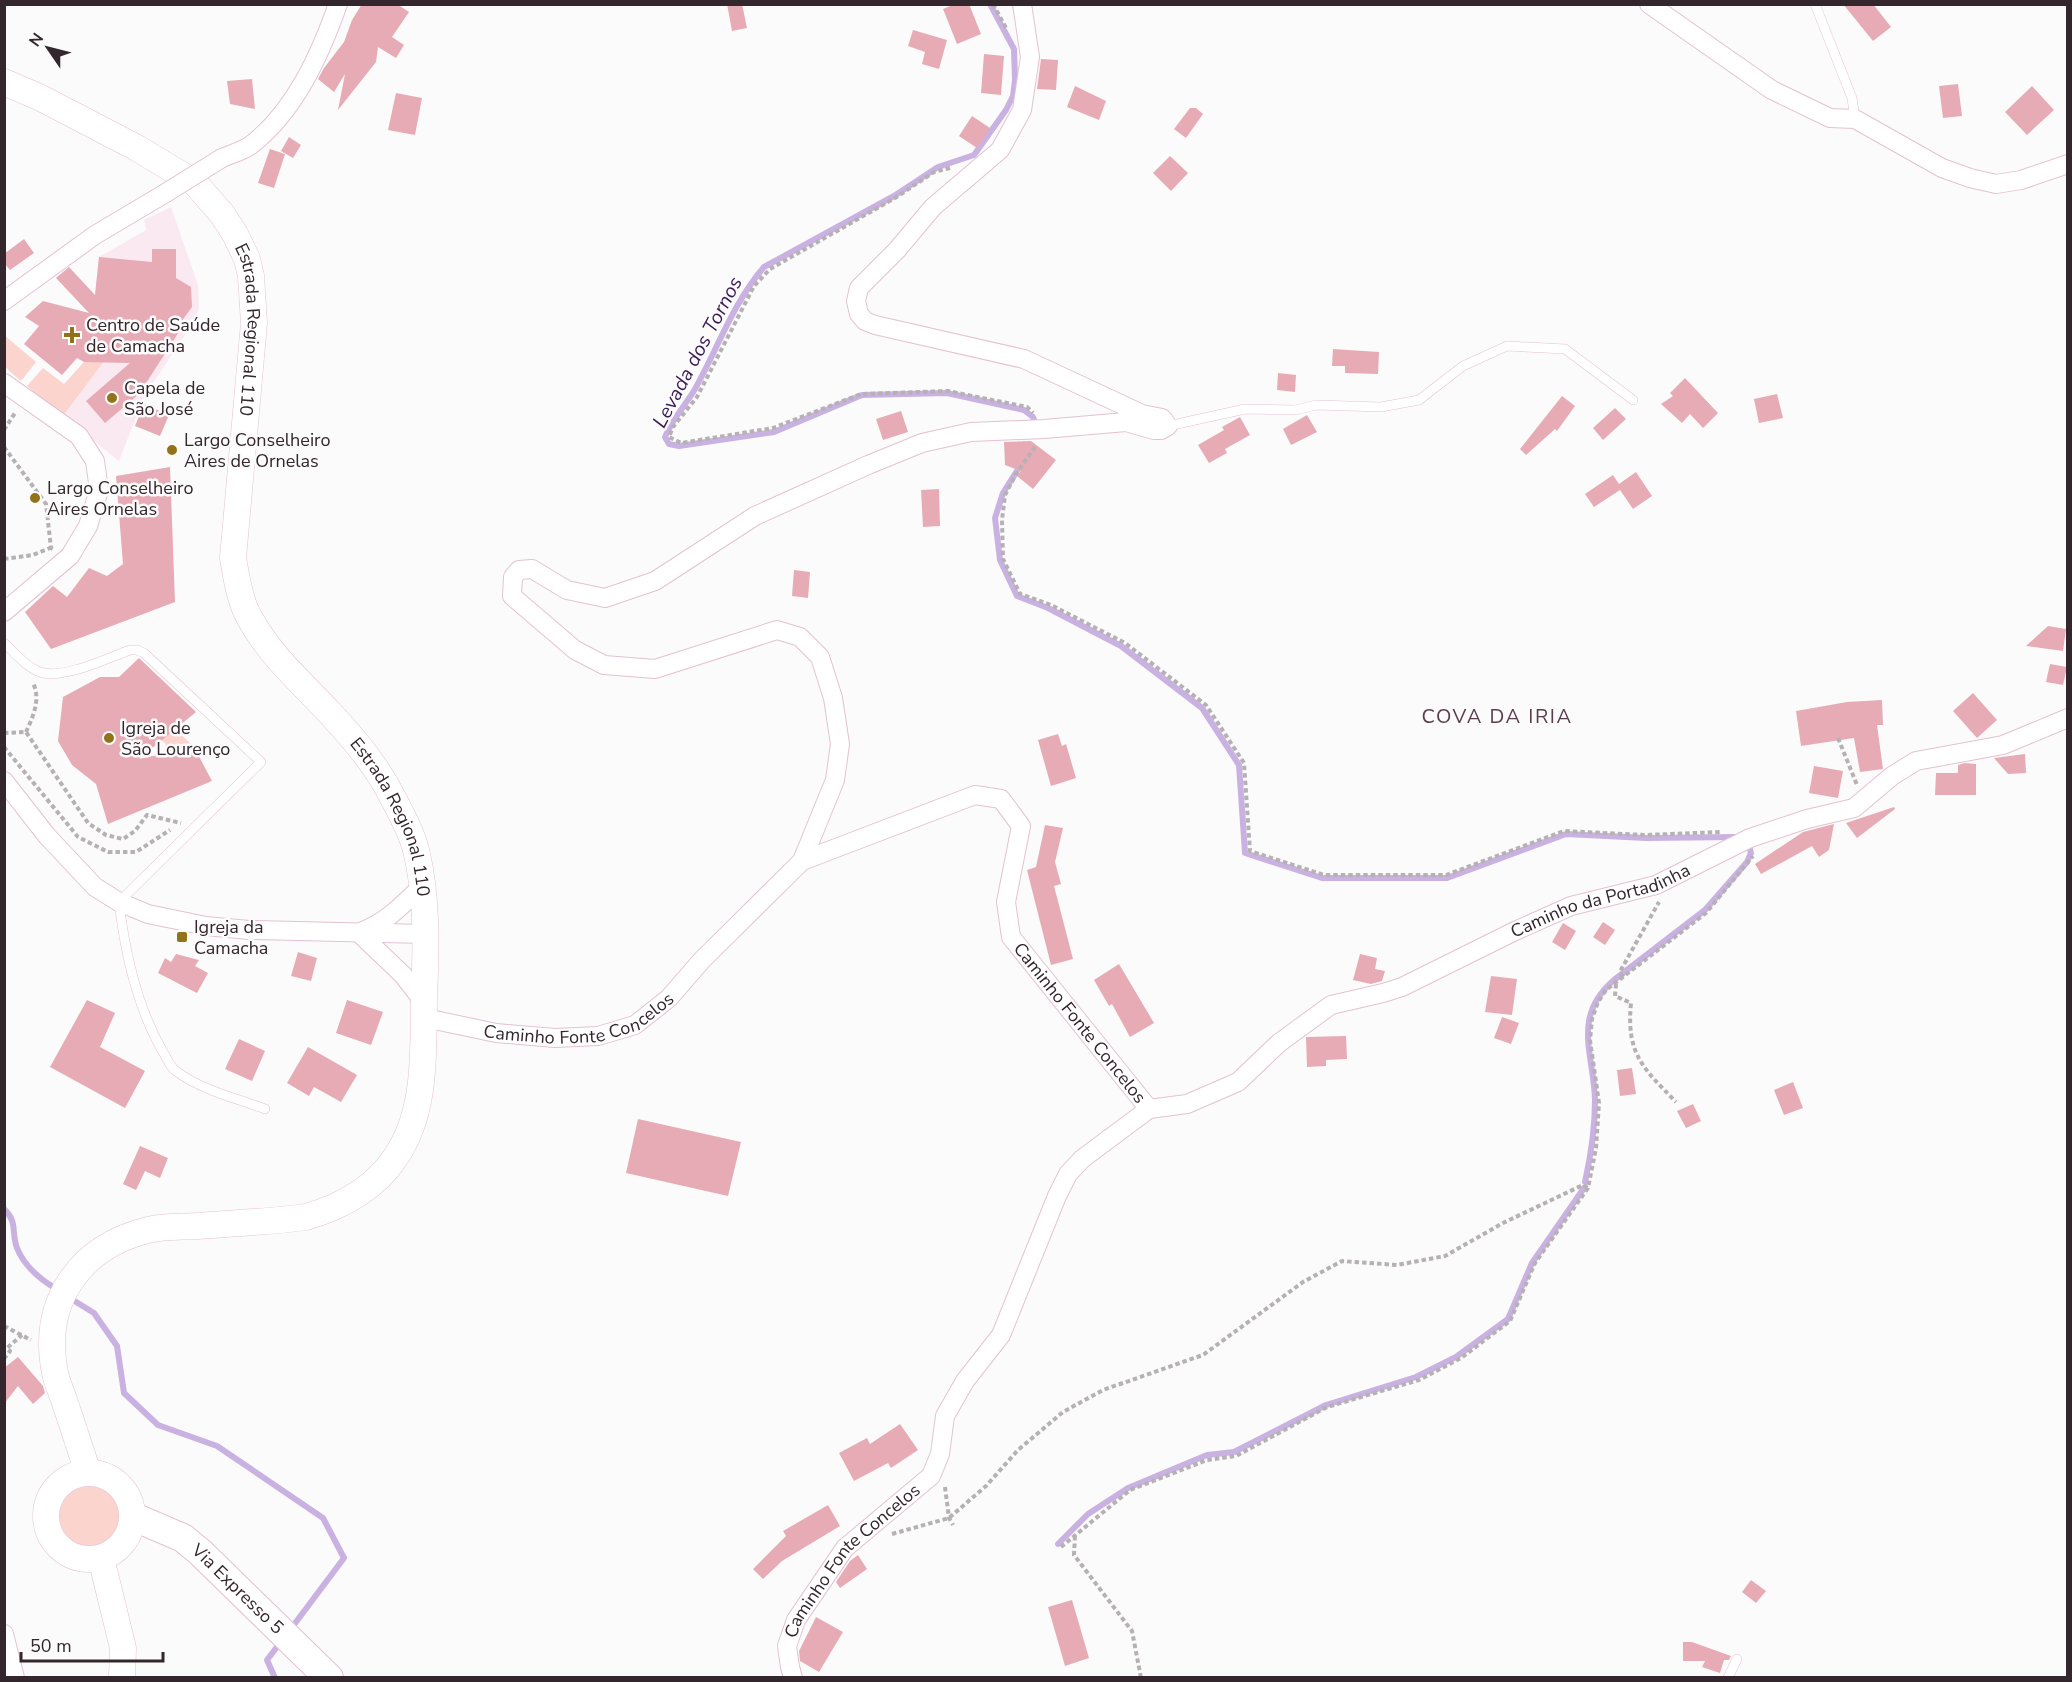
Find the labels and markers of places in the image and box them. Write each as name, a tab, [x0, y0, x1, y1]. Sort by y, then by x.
place label: Centro de Saúde de Camacha	[86, 313, 220, 358]
marker: Centro de Saúde de Camacha	[63, 326, 81, 344]
place label: Capela de São José	[124, 376, 205, 421]
marker: Capela de São José	[105, 391, 119, 405]
place label: Largo Conselheiro Aires de Ornelas	[184, 428, 330, 473]
marker: Largo Conselheiro Aires de Ornelas	[165, 443, 179, 457]
place label: Largo Conselheiro Aires Ornelas	[47, 476, 193, 521]
marker: Largo Conselheiro Aires Ornelas	[28, 491, 42, 505]
place label: Igreja de São Lourenço	[121, 716, 230, 761]
marker: Igreja de São Lourenço	[102, 731, 116, 745]
place label: Igreja da Camacha	[194, 915, 268, 960]
marker: Igreja da Camacha	[175, 930, 189, 944]

